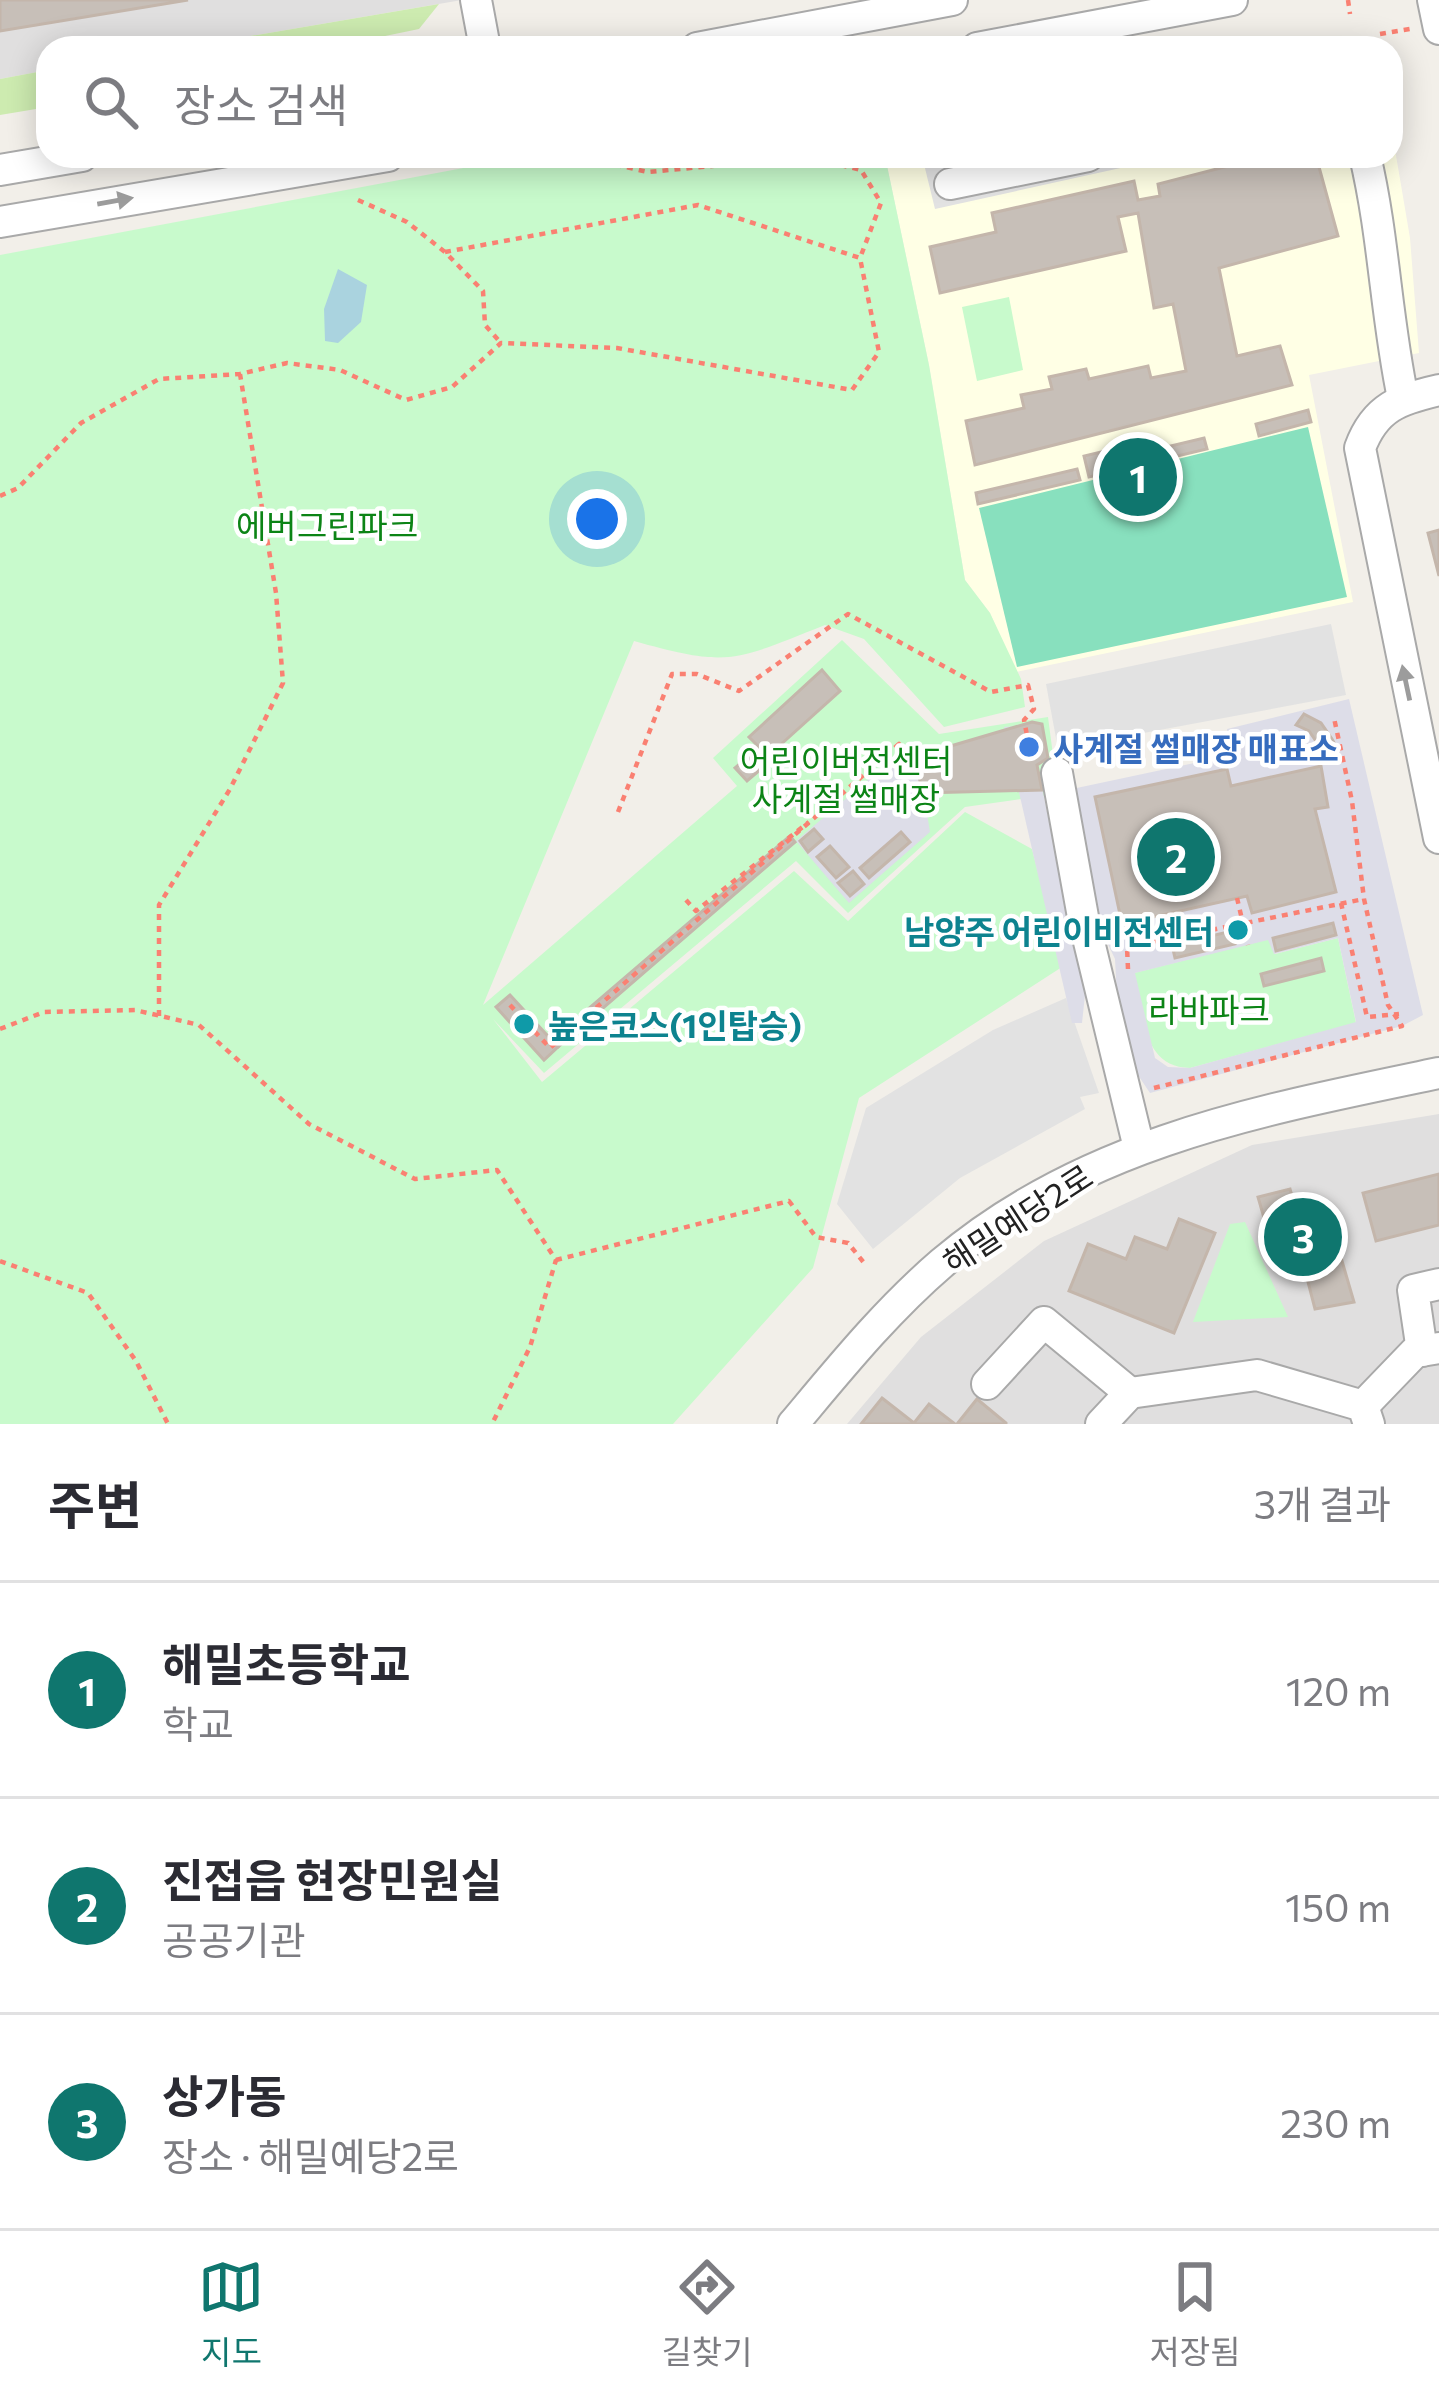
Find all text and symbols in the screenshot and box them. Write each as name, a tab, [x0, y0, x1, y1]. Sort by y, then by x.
search box	[36, 36, 1403, 168]
icon: search	[78, 69, 144, 135]
text: 장소 검색	[174, 76, 348, 131]
one-way arrow	[97, 191, 134, 210]
pin: 1	[1099, 432, 1177, 522]
your location	[567, 489, 627, 549]
park label: 에버그린파크	[236, 504, 418, 545]
one-way arrow	[1396, 663, 1415, 701]
place label: 사계절 썰매장 매표소	[1053, 727, 1339, 768]
marker: 사계절 썰매장 매표소	[1016, 734, 1042, 760]
park label: 어린이버전센터 사계절 썰매장	[740, 739, 952, 818]
pin: 2	[1137, 812, 1215, 902]
place label: 남양주 어린이비전센터	[904, 910, 1214, 951]
marker: 남양주 어린이비전센터	[1225, 917, 1251, 943]
park label: 라바파크	[1148, 988, 1270, 1029]
place label: 높은코스(1인탑승)	[548, 1004, 802, 1045]
marker: 높은코스(1인탑승)	[511, 1011, 537, 1037]
street label: 해밀예당2로	[935, 1154, 1099, 1282]
pin: 3	[1264, 1192, 1342, 1282]
text: 주변	[48, 1472, 142, 1535]
text: 3개 결과	[1254, 1479, 1391, 1527]
text: 해밀초등학교	[162, 1635, 410, 1690]
text: 1	[78, 1666, 96, 1714]
text: 120 m	[1286, 1666, 1391, 1714]
text: 학교	[162, 1699, 234, 1747]
text: 진접읍 현장민원실	[162, 1851, 502, 1906]
text: 2	[76, 1882, 98, 1930]
text: 150 m	[1285, 1882, 1391, 1930]
text: 공공기관	[162, 1915, 306, 1963]
text: 상가동	[162, 2067, 286, 2122]
text: 3	[76, 2098, 98, 2146]
text: 230 m	[1280, 2098, 1391, 2146]
text: 장소 · 해밀예당2로	[162, 2131, 459, 2179]
tab: 지도	[198, 2254, 264, 2374]
tab: 길찾기	[661, 2254, 753, 2374]
tab: 저장됨	[1149, 2254, 1241, 2374]

